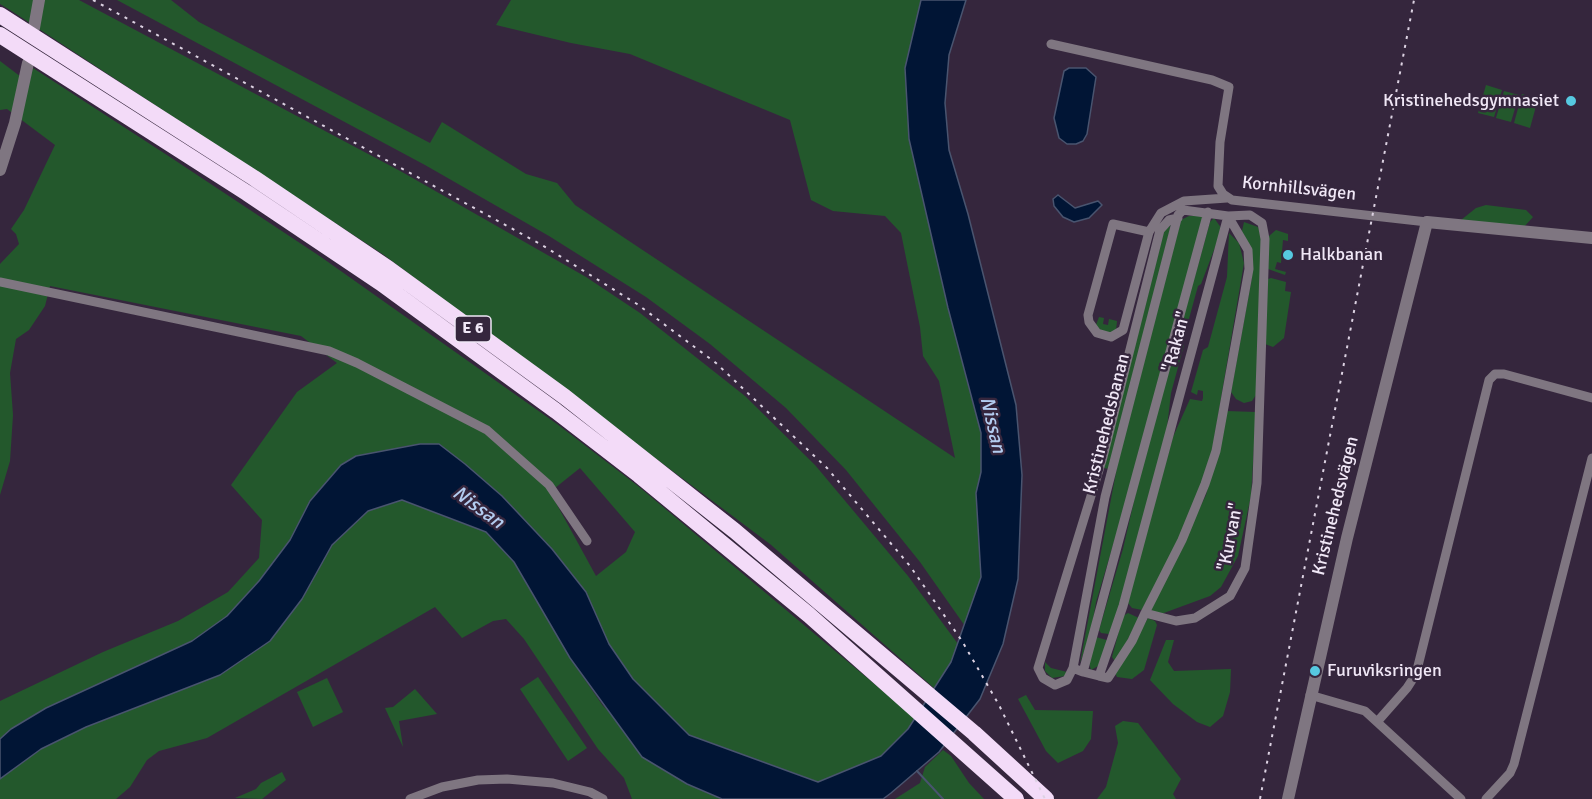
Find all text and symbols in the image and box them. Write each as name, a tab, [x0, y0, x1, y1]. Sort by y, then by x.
place label: Kristinehedsgymnasiet	[1383, 90, 1559, 112]
marker: Kristinehedsgymnasiet	[1564, 94, 1578, 108]
street label: Kornhillsvägen	[1241, 172, 1357, 206]
place label: Halkbanan	[1300, 244, 1383, 266]
marker: Halkbanan	[1281, 248, 1295, 262]
street label: "Rakan"	[1159, 309, 1195, 375]
road number: E 6	[455, 316, 491, 342]
street label: Kristinehedsbanan	[1079, 351, 1135, 497]
water label: Nissan	[974, 394, 1010, 456]
street label: Kristinehedsvägen	[1308, 434, 1364, 578]
water label: Nissan	[448, 481, 508, 535]
street label: "Kurvan"	[1214, 501, 1248, 573]
place label: Furuviksringen	[1327, 660, 1442, 682]
marker: Furuviksringen	[1308, 664, 1322, 678]

